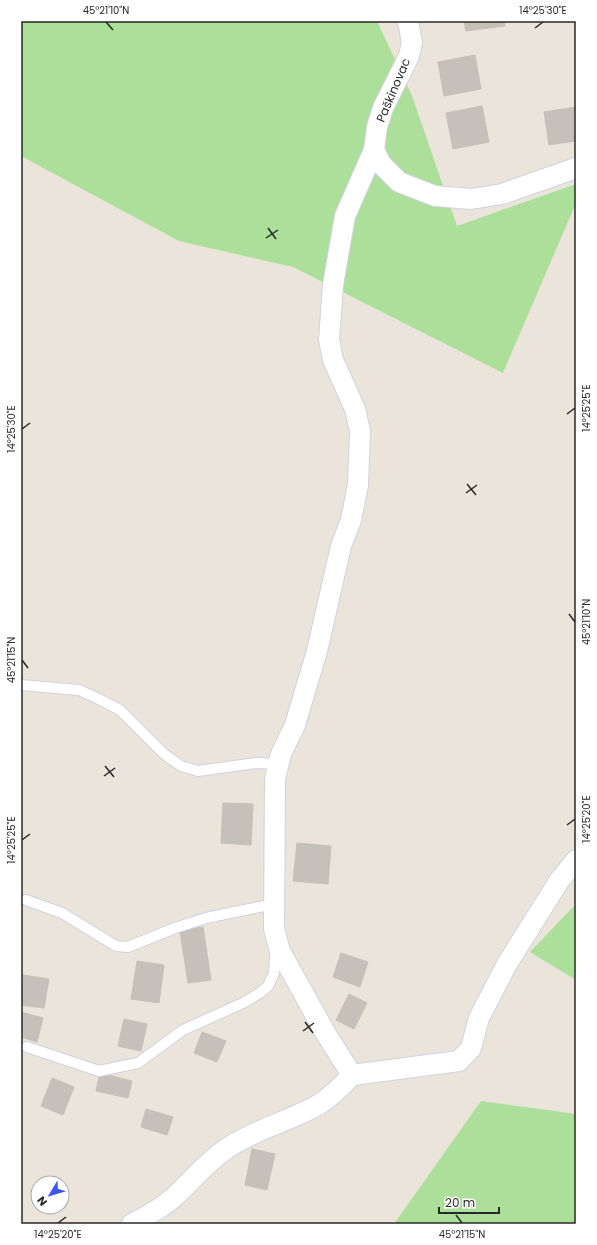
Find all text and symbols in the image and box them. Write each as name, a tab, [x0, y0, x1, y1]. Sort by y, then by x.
text: 45°21'10"N	[83, 3, 129, 18]
text: 14°25'30"E	[519, 3, 567, 18]
street label: Paškinovac	[372, 55, 414, 125]
text: 14°25'25"E	[579, 384, 594, 432]
text: 14°25'30"E	[4, 405, 19, 453]
text: 45°21'10"N	[579, 599, 594, 645]
text: 45°21'15"N	[4, 637, 19, 683]
text: 14°25'20"E	[579, 795, 594, 843]
text: 14°25'25"E	[4, 816, 19, 864]
north arrow	[30, 1175, 70, 1215]
scale bar	[439, 1189, 499, 1215]
text: N	[33, 1193, 51, 1209]
text: 20 m	[445, 1194, 475, 1211]
text: 14°25'20"E	[34, 1227, 82, 1242]
text: 45°21'15"N	[439, 1227, 485, 1242]

